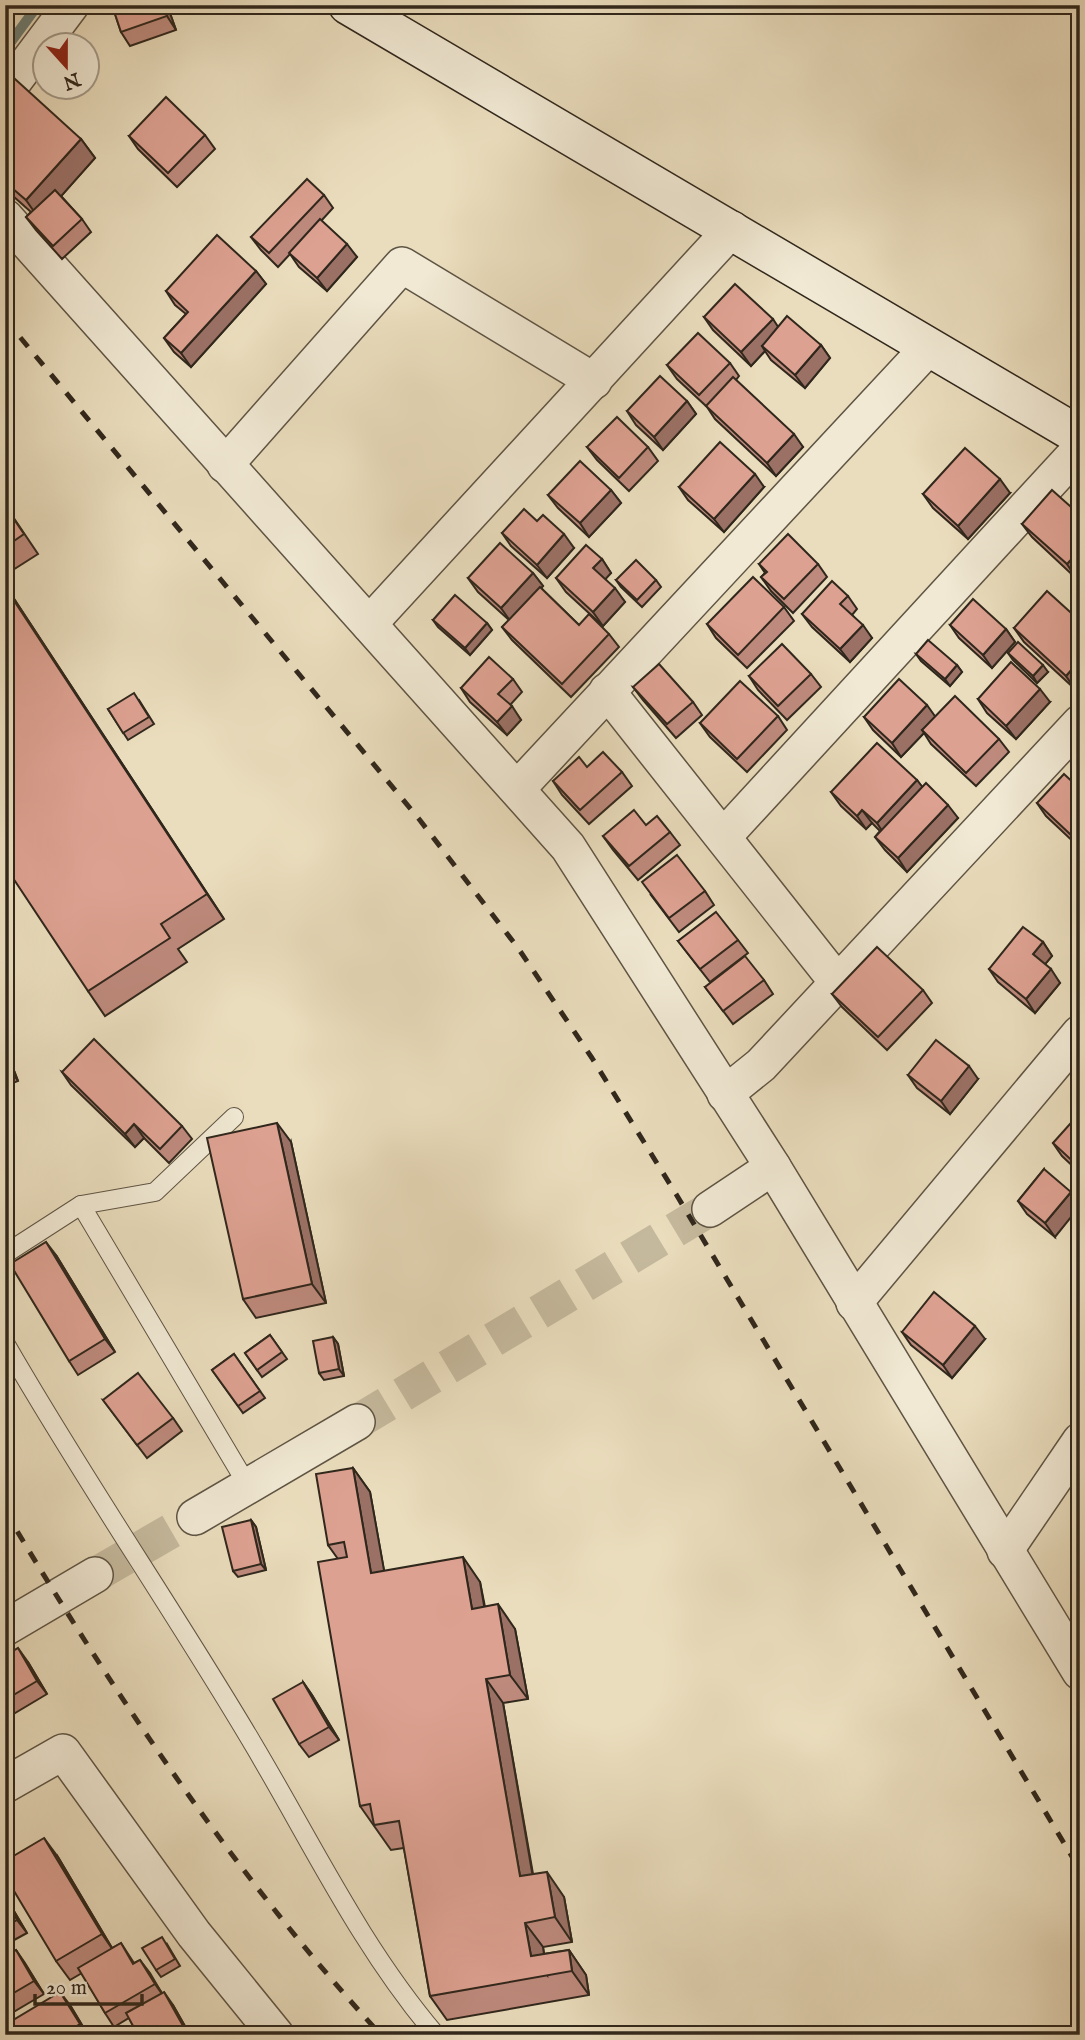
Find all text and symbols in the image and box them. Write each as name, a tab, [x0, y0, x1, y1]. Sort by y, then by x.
north arrow	[32, 32, 102, 102]
text: N	[59, 65, 84, 94]
scale bar	[35, 1963, 142, 2007]
text: 20 m	[46, 1975, 87, 2002]

